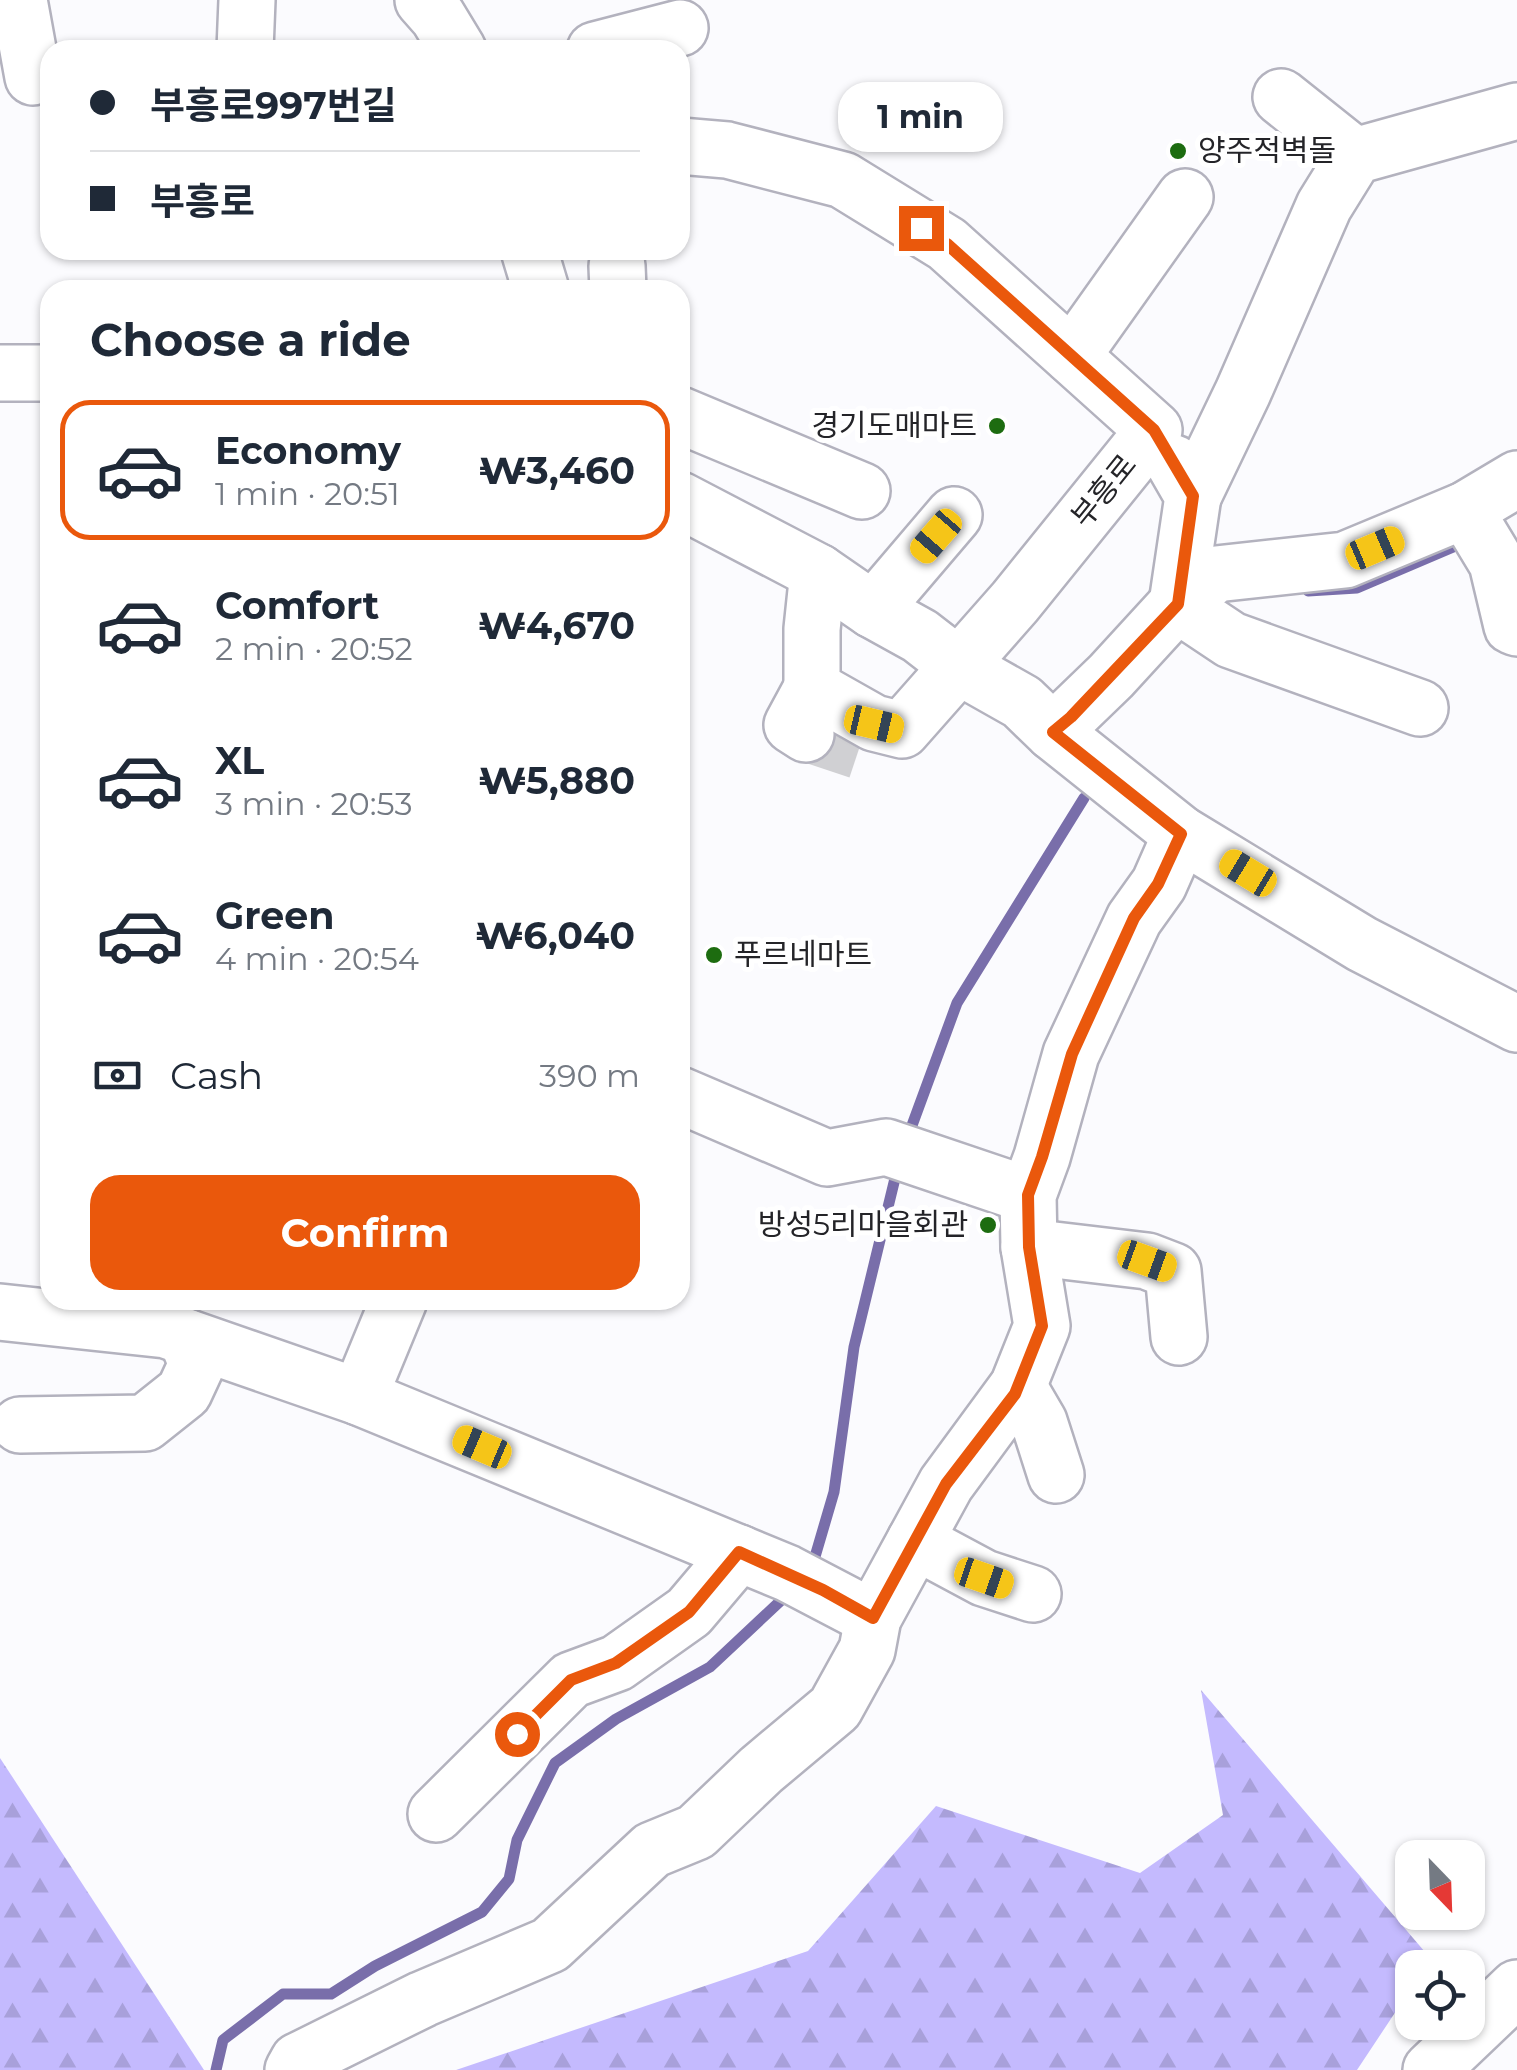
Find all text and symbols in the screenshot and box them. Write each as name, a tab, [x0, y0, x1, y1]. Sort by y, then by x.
text: 부흥로997번길	[150, 82, 397, 129]
callout: 1 min	[838, 83, 1004, 153]
text: 1 min	[877, 97, 964, 136]
place label: 양주적벽돌	[1198, 132, 1336, 169]
marker: 양주적벽돌	[1167, 140, 1189, 162]
text: 부흥로	[150, 178, 255, 225]
route end	[899, 206, 944, 251]
text: Choose a ride	[90, 312, 411, 367]
place label: 경기도매마트	[811, 407, 977, 444]
marker: 경기도매마트	[986, 415, 1008, 437]
icon: car	[95, 425, 185, 515]
text: Economy	[215, 427, 401, 474]
text: ₩3,460	[479, 447, 635, 494]
street label: 부흥로	[1063, 447, 1144, 535]
text: 1 min · 20:51	[215, 474, 400, 513]
car	[905, 504, 967, 568]
car	[1342, 522, 1408, 574]
icon: car	[95, 580, 185, 670]
text: Comfort	[215, 582, 379, 629]
text: ₩4,670	[479, 602, 635, 649]
text: 2 min · 20:52	[215, 629, 413, 668]
car	[841, 703, 907, 745]
icon: car	[95, 735, 185, 825]
text: XL	[215, 737, 264, 784]
text: ₩5,880	[479, 757, 635, 804]
text: 3 min · 20:53	[215, 784, 413, 823]
car	[1215, 845, 1281, 901]
icon: car	[95, 890, 185, 980]
text: Green	[215, 892, 335, 939]
text: ₩6,040	[476, 912, 635, 959]
place label: 푸르네마트	[734, 936, 872, 973]
text: 4 min · 20:54	[215, 939, 419, 978]
marker: 푸르네마트	[703, 944, 725, 966]
icon: cash	[90, 1048, 145, 1103]
text: Cash	[170, 1052, 263, 1099]
text: 390 m	[539, 1056, 640, 1095]
button: Confirm	[90, 1175, 640, 1290]
place label: 방성5리마을회관	[758, 1206, 968, 1243]
marker: 방성5리마을회관	[977, 1214, 999, 1236]
car	[1114, 1237, 1180, 1285]
car	[449, 1421, 515, 1473]
car	[951, 1554, 1017, 1602]
route start	[495, 1712, 540, 1757]
north arrow	[1395, 1840, 1485, 1930]
map controls	[1395, 1840, 1485, 2040]
button: locate	[1395, 1950, 1485, 2040]

